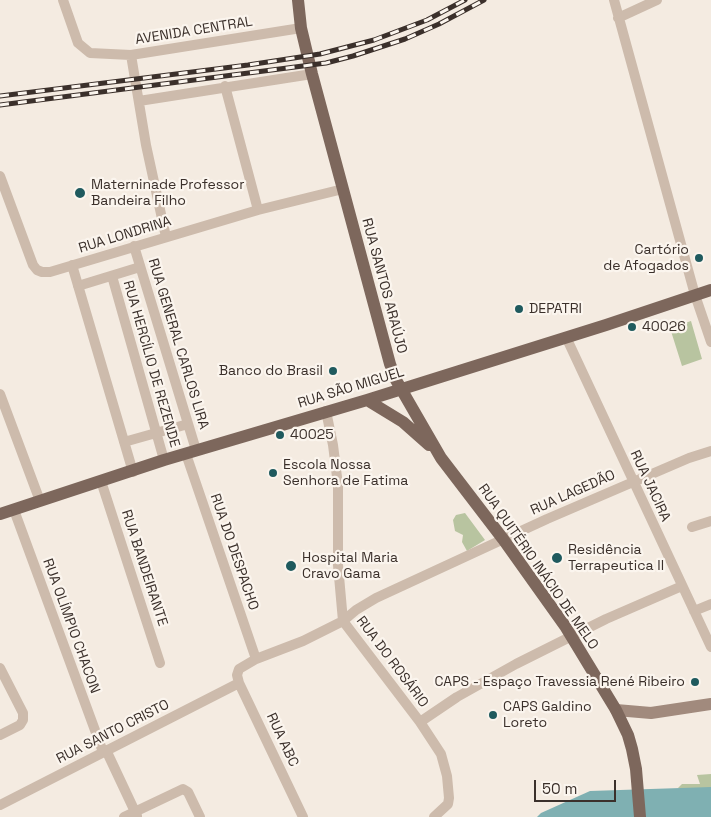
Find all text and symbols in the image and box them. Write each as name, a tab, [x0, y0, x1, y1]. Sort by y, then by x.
street label: AVENIDA CENTRAL	[134, 13, 254, 49]
place label: Materninade Professor Bandeira Filho	[91, 177, 244, 210]
marker: Materninade Professor Bandeira Filho	[73, 186, 87, 200]
street label: RUA LONDRINA	[77, 213, 173, 257]
street label: RUA SANTOS ARAÚJO	[358, 216, 410, 356]
place label: Cartório de Afogados	[603, 242, 689, 274]
marker: Cartório de Afogados	[693, 252, 705, 264]
street label: RUA GENERAL CARLOS LIRA	[144, 257, 212, 431]
street label: RUA HERCÍLIO DE REZENDE	[119, 279, 183, 449]
place label: DEPATRI	[529, 301, 582, 317]
marker: DEPATRI	[513, 303, 525, 315]
place label: 40026	[642, 319, 686, 335]
marker: 40026	[626, 321, 638, 333]
place label: Banco do Brasil	[219, 363, 323, 379]
street label: RUA SÃO MIGUEL	[296, 364, 406, 412]
marker: Banco do Brasil	[327, 365, 339, 377]
place label: 40025	[290, 427, 334, 443]
marker: 40025	[274, 429, 286, 441]
street label: RUA JACIRA	[626, 448, 674, 524]
place label: Escola Nossa Senhora de Fatima	[283, 457, 408, 490]
marker: Escola Nossa Senhora de Fatima	[267, 467, 279, 479]
street label: RUA LAGEDÃO	[528, 467, 618, 519]
street label: RUA QUITÉRIO INÁCIO DE MELO	[474, 481, 602, 653]
street label: RUA DO DESPACHO	[206, 491, 262, 613]
street label: RUA BANDEIRANTE	[117, 508, 171, 628]
place label: Residência Terrapeutica II	[568, 542, 664, 574]
place label: Hospital Maria Cravo Gama	[302, 550, 398, 582]
marker: Residência Terrapeutica II	[550, 551, 564, 565]
street label: RUA OLÍMPIO CHACON	[39, 556, 103, 696]
marker: Hospital Maria Cravo Gama	[284, 559, 298, 573]
street label: RUA DO ROSÁRIO	[352, 613, 432, 711]
place label: CAPS - Espaço Travessia René Ribeiro	[434, 674, 685, 690]
marker: CAPS - Espaço Travessia René Ribeiro	[689, 676, 701, 688]
street label: RUA SANTO CRISTO	[54, 696, 172, 768]
place label: CAPS Galdino Loreto	[503, 699, 592, 732]
marker: CAPS Galdino Loreto	[487, 709, 499, 721]
street label: RUA ABC	[262, 710, 302, 770]
scale bar	[536, 770, 618, 802]
text: 50 m	[542, 779, 577, 798]

